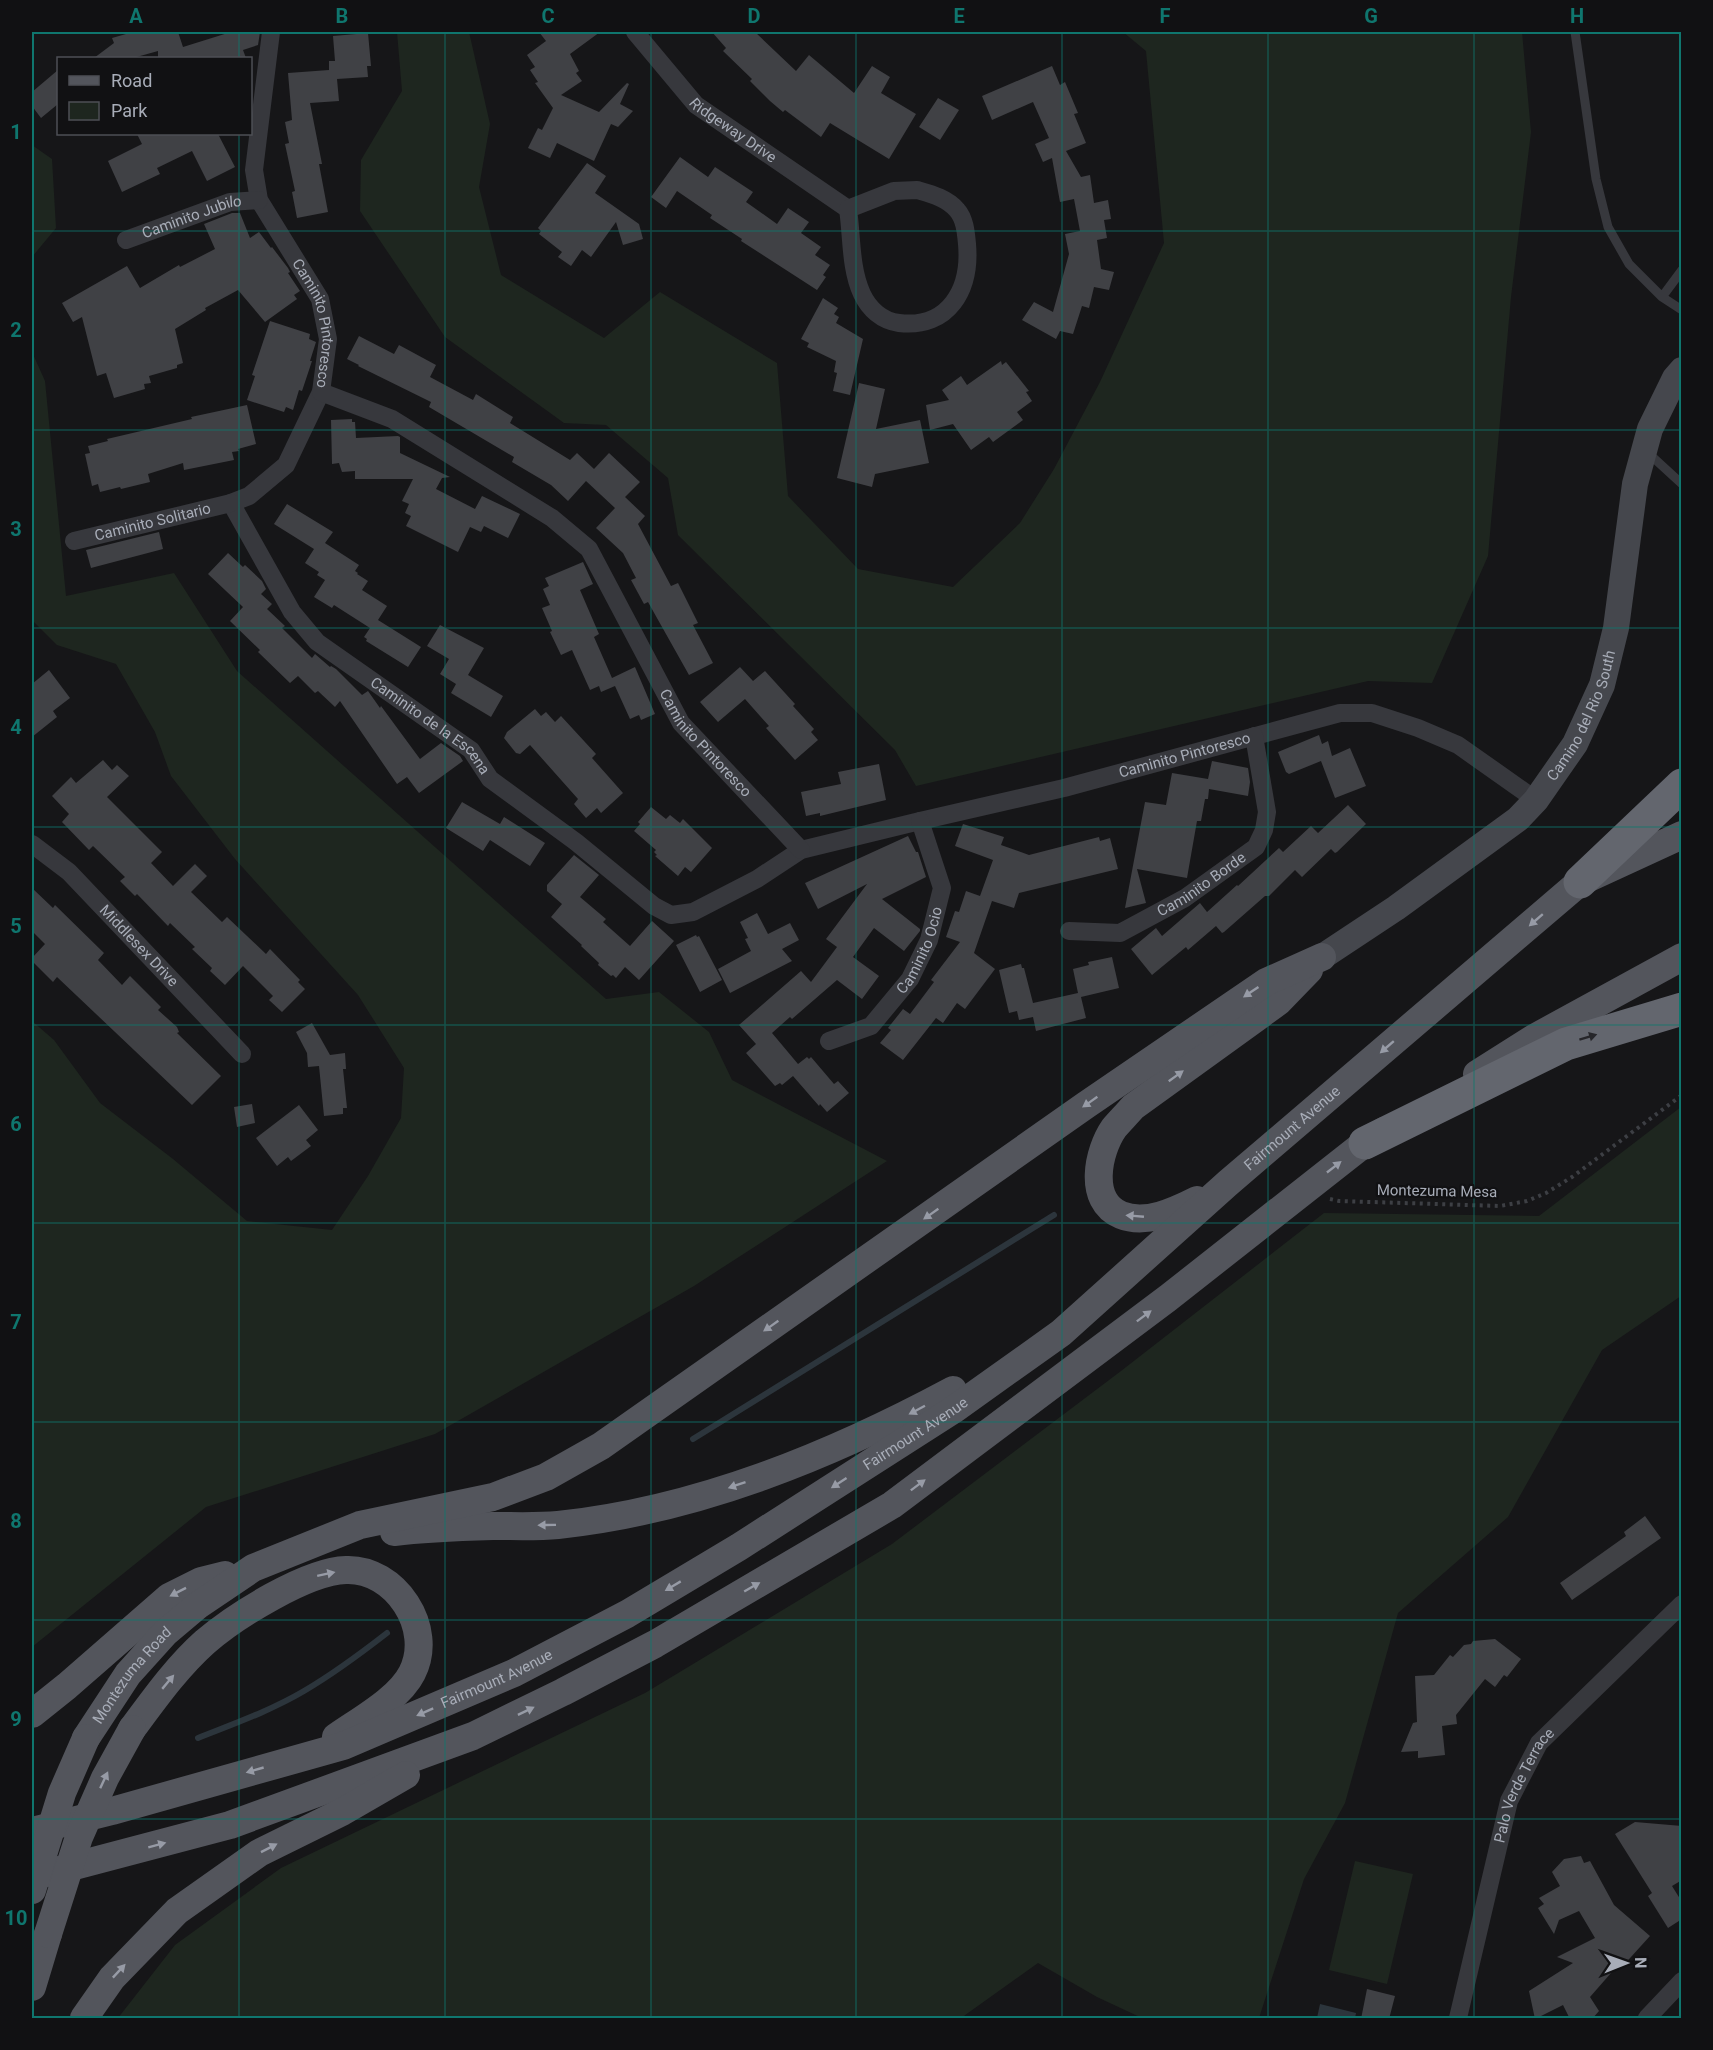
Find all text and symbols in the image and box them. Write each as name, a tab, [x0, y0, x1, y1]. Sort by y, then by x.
text: A	[129, 4, 143, 28]
text: B	[336, 4, 348, 28]
text: C	[541, 4, 555, 28]
text: D	[748, 4, 761, 28]
text: E	[953, 4, 965, 28]
text: F	[1160, 4, 1171, 28]
text: G	[1364, 4, 1378, 28]
text: H	[1570, 4, 1584, 28]
legend	[57, 57, 252, 135]
text: Road	[111, 70, 152, 91]
street label: Ridgeway Drive	[685, 95, 780, 166]
text: Park	[111, 100, 148, 121]
text: 1	[10, 120, 22, 144]
street label: Caminito Jubilo	[140, 192, 242, 242]
street label: Caminito Pintoresco	[288, 256, 337, 389]
text: 2	[10, 318, 22, 342]
street label: Caminito Solitario	[93, 499, 213, 545]
text: 3	[10, 517, 22, 541]
street label: Camino del Rio South	[1543, 648, 1619, 784]
street label: Caminito de la Escena	[367, 673, 494, 778]
street label: Caminito Pintoresco	[656, 686, 755, 801]
text: 4	[10, 715, 22, 739]
street label: Caminito Pintoresco	[1117, 729, 1252, 782]
street label: Caminito Borde	[1154, 848, 1249, 920]
street label: Middlesex Drive	[96, 901, 182, 990]
street label: Caminito Ocio	[892, 905, 946, 998]
one-way arrow	[1529, 913, 1544, 926]
text: 5	[10, 914, 22, 938]
one-way arrow	[1244, 986, 1260, 998]
one-way arrow	[1579, 1032, 1597, 1041]
one-way arrow	[1380, 1040, 1395, 1053]
one-way arrow	[1169, 1070, 1184, 1082]
street label: Fairmount Avenue	[1240, 1082, 1344, 1174]
one-way arrow	[1083, 1096, 1099, 1108]
text: 6	[10, 1112, 22, 1136]
one-way arrow	[1326, 1161, 1342, 1174]
street label: Montezuma Mesa	[1377, 1181, 1497, 1201]
one-way arrow	[923, 1208, 939, 1220]
one-way arrow	[1126, 1211, 1145, 1221]
text: 7	[10, 1310, 22, 1334]
one-way arrow	[1136, 1310, 1152, 1323]
one-way arrow	[764, 1320, 780, 1332]
street label: Fairmount Avenue	[860, 1393, 971, 1474]
one-way arrow	[908, 1405, 925, 1415]
one-way arrow	[831, 1478, 847, 1489]
one-way arrow	[728, 1480, 746, 1490]
one-way arrow	[911, 1480, 926, 1492]
text: 8	[10, 1509, 22, 1533]
one-way arrow	[537, 1520, 556, 1530]
one-way arrow	[317, 1568, 335, 1578]
one-way arrow	[665, 1581, 681, 1592]
one-way arrow	[744, 1582, 761, 1592]
one-way arrow	[170, 1588, 187, 1597]
street label: Montezuma Road	[89, 1623, 175, 1727]
street label: Fairmount Avenue	[438, 1645, 556, 1712]
one-way arrow	[161, 1674, 174, 1690]
one-way arrow	[517, 1706, 534, 1715]
text: 9	[10, 1707, 22, 1731]
one-way arrow	[416, 1708, 433, 1717]
street label: Palo Verde Terrace	[1490, 1724, 1558, 1845]
one-way arrow	[246, 1766, 264, 1775]
one-way arrow	[99, 1772, 108, 1789]
one-way arrow	[148, 1839, 166, 1849]
one-way arrow	[260, 1844, 277, 1853]
text: 10	[5, 1906, 27, 1930]
north arrow	[1596, 1933, 1656, 1993]
text: N	[1631, 1957, 1650, 1969]
one-way arrow	[112, 1964, 126, 1979]

